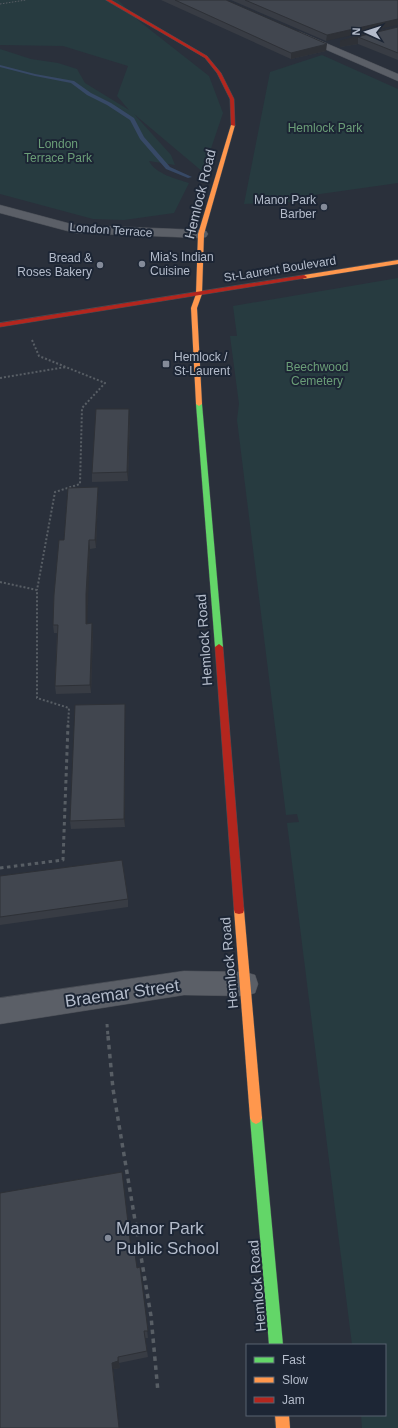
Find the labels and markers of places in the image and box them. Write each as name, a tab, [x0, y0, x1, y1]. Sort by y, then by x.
place label: Manor Park Barber	[254, 193, 317, 221]
marker: Manor Park Barber	[319, 202, 329, 212]
place label: Mia's Indian Cuisine	[150, 250, 214, 278]
place label: Bread & Roses Bakery	[17, 251, 92, 279]
marker: Mia's Indian Cuisine	[137, 259, 147, 269]
marker: Bread & Roses Bakery	[95, 260, 105, 270]
place label: Hemlock / St-Laurent	[174, 350, 231, 378]
marker: Hemlock / St-Laurent	[161, 359, 171, 369]
place label: Manor Park Public School	[116, 1219, 219, 1258]
marker: Manor Park Public School	[103, 1233, 113, 1243]

